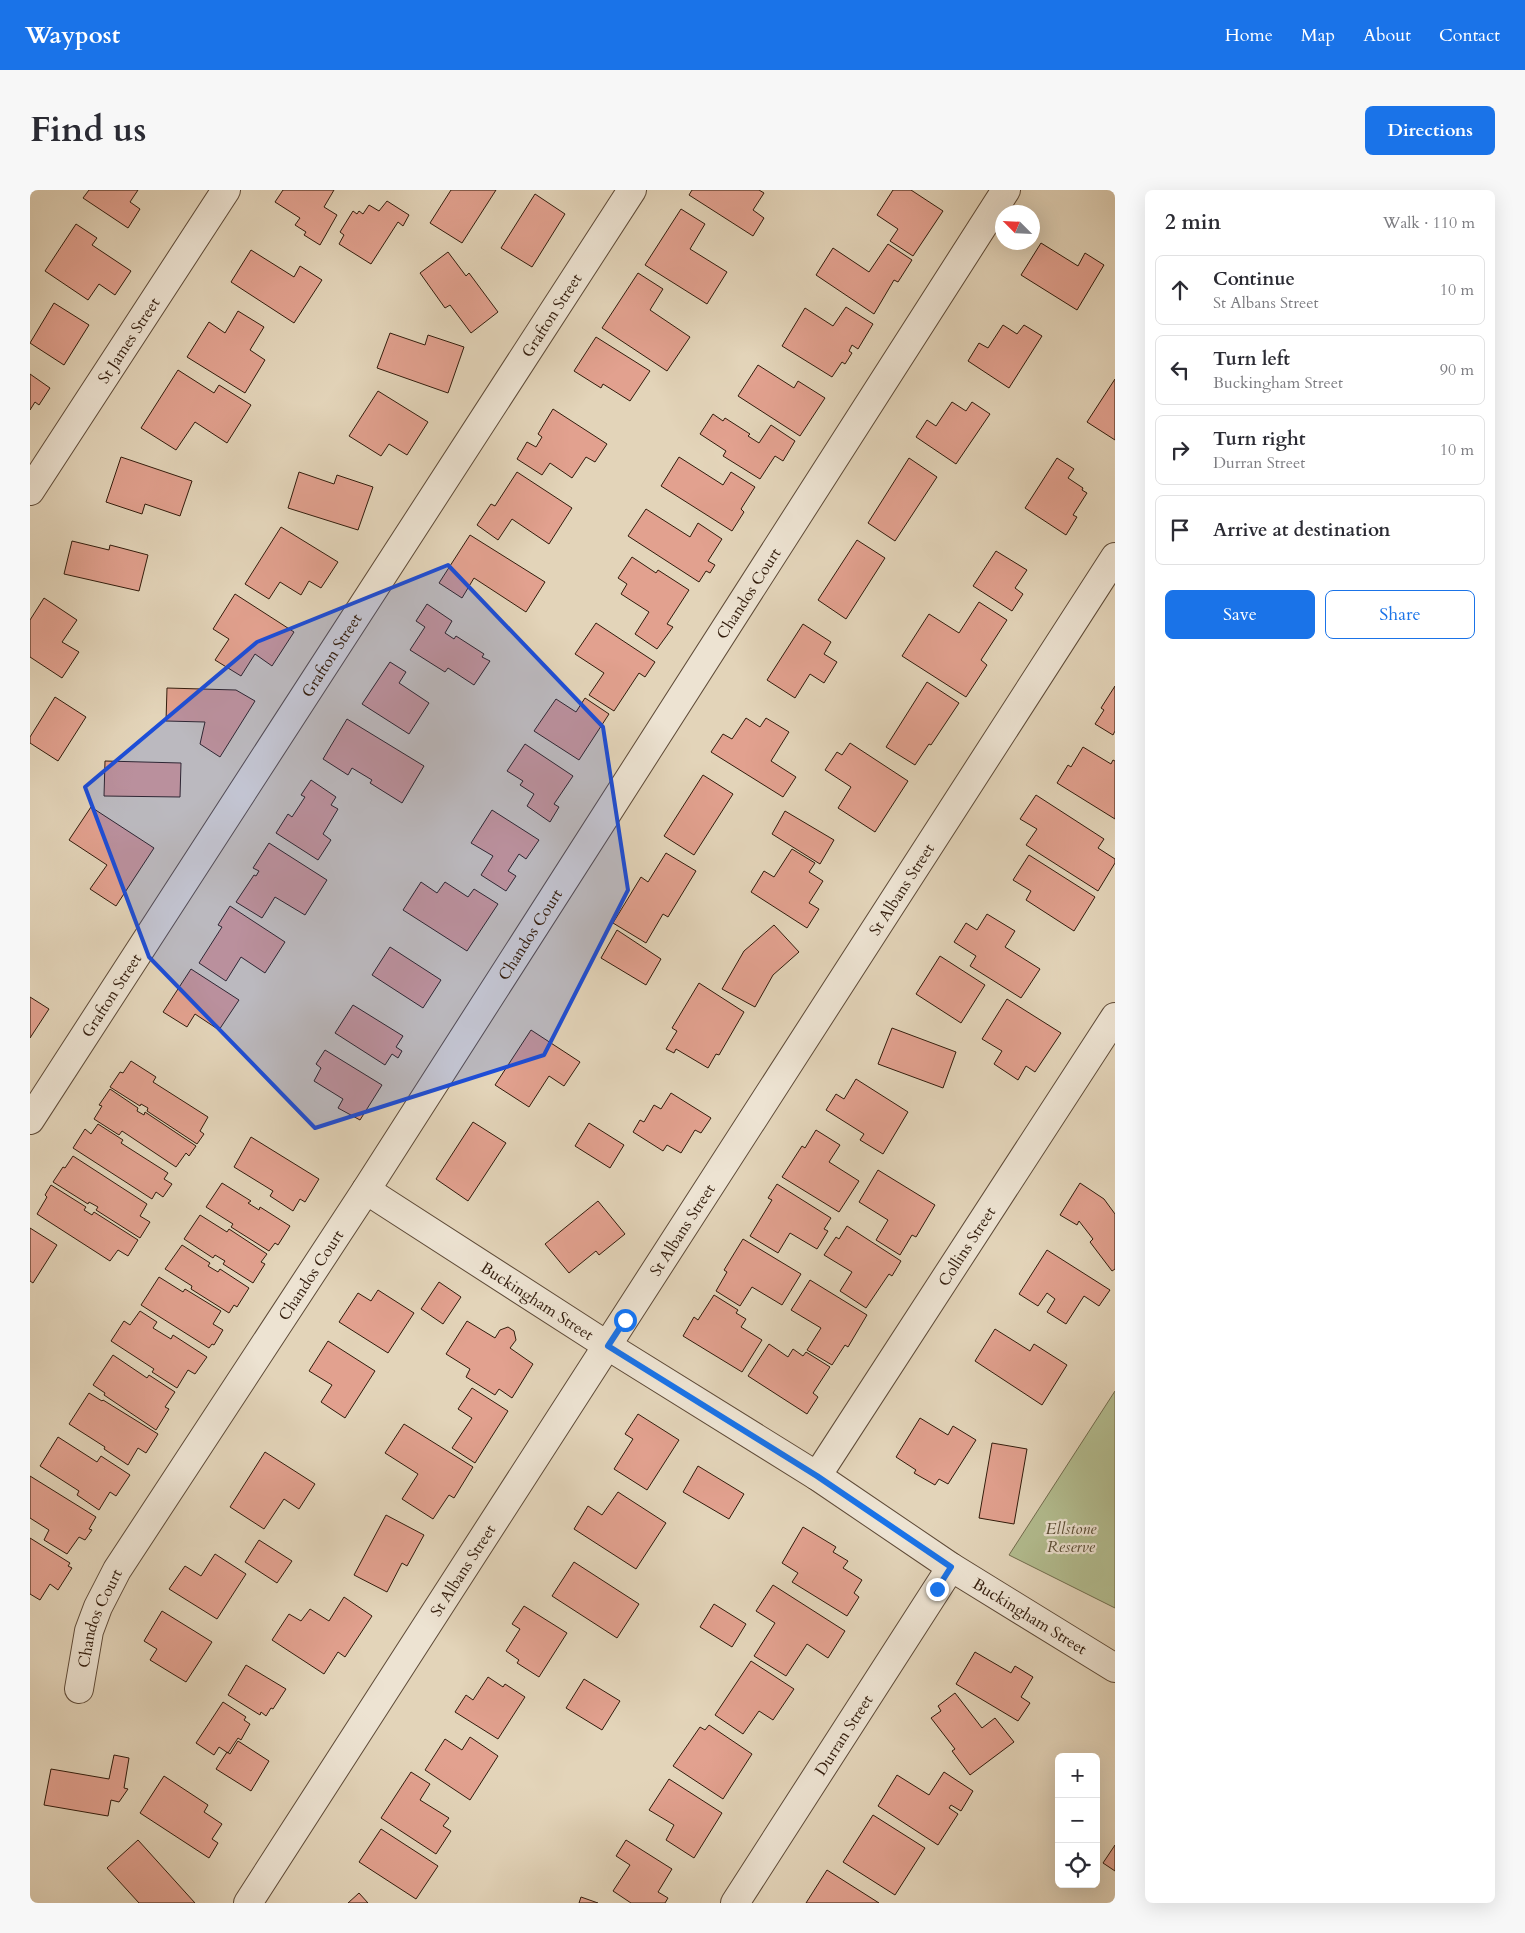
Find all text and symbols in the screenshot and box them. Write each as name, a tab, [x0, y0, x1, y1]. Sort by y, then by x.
text: Waypost	[25, 19, 120, 52]
text: Home	[1225, 23, 1273, 48]
text: Map	[1301, 23, 1335, 48]
text: About	[1363, 23, 1411, 48]
text: Contact	[1439, 23, 1500, 48]
text: Find us	[30, 106, 146, 154]
button: Directions	[1365, 106, 1495, 155]
north arrow	[995, 205, 1040, 250]
text: 2 min	[1165, 208, 1221, 237]
text: Walk · 110 m	[1383, 212, 1475, 234]
text: Continue	[1213, 266, 1295, 292]
street label: Grafton Street	[517, 269, 587, 362]
icon: ahead	[1166, 276, 1194, 304]
text: 10 m	[1440, 279, 1474, 301]
text: St Albans Street	[1213, 292, 1319, 314]
street label: St James Street	[93, 293, 165, 388]
text: Turn left	[1213, 346, 1290, 372]
icon: left	[1166, 356, 1194, 384]
text: 90 m	[1440, 359, 1474, 381]
text: Buckingham Street	[1213, 372, 1343, 394]
text: Turn right	[1213, 426, 1305, 452]
icon: right	[1166, 436, 1194, 464]
text: 10 m	[1440, 439, 1474, 461]
text: Durran Street	[1213, 452, 1305, 474]
icon: arrive	[1166, 516, 1194, 544]
text: Arrive at destination	[1213, 517, 1390, 543]
street label: Chandos Court	[711, 544, 786, 644]
button: Save	[1165, 590, 1315, 639]
button: Share	[1325, 590, 1475, 639]
street label: Grafton Street	[297, 609, 367, 702]
street label: St Albans Street	[864, 839, 940, 940]
street label: Chandos Court	[493, 885, 568, 985]
street label: Grafton Street	[77, 949, 147, 1042]
street label: St Albans Street	[645, 1180, 720, 1281]
street label: Collins Street	[933, 1203, 1001, 1291]
street label: Chandos Court	[273, 1226, 349, 1325]
street label: Buckingham Street	[476, 1257, 598, 1346]
route start	[614, 1309, 637, 1332]
park label: Ellstone Reserve	[1046, 1518, 1097, 1558]
street label: St Albans Street	[425, 1520, 501, 1621]
street label: Chandos Court	[73, 1565, 128, 1670]
street label: Buckingham Street	[968, 1573, 1091, 1660]
route end	[926, 1578, 949, 1601]
street label: Durran Street	[810, 1691, 878, 1780]
map controls	[1055, 1753, 1100, 1888]
button: +	[1055, 1753, 1100, 1798]
button: −	[1055, 1798, 1100, 1843]
button: locate	[1055, 1843, 1100, 1888]

